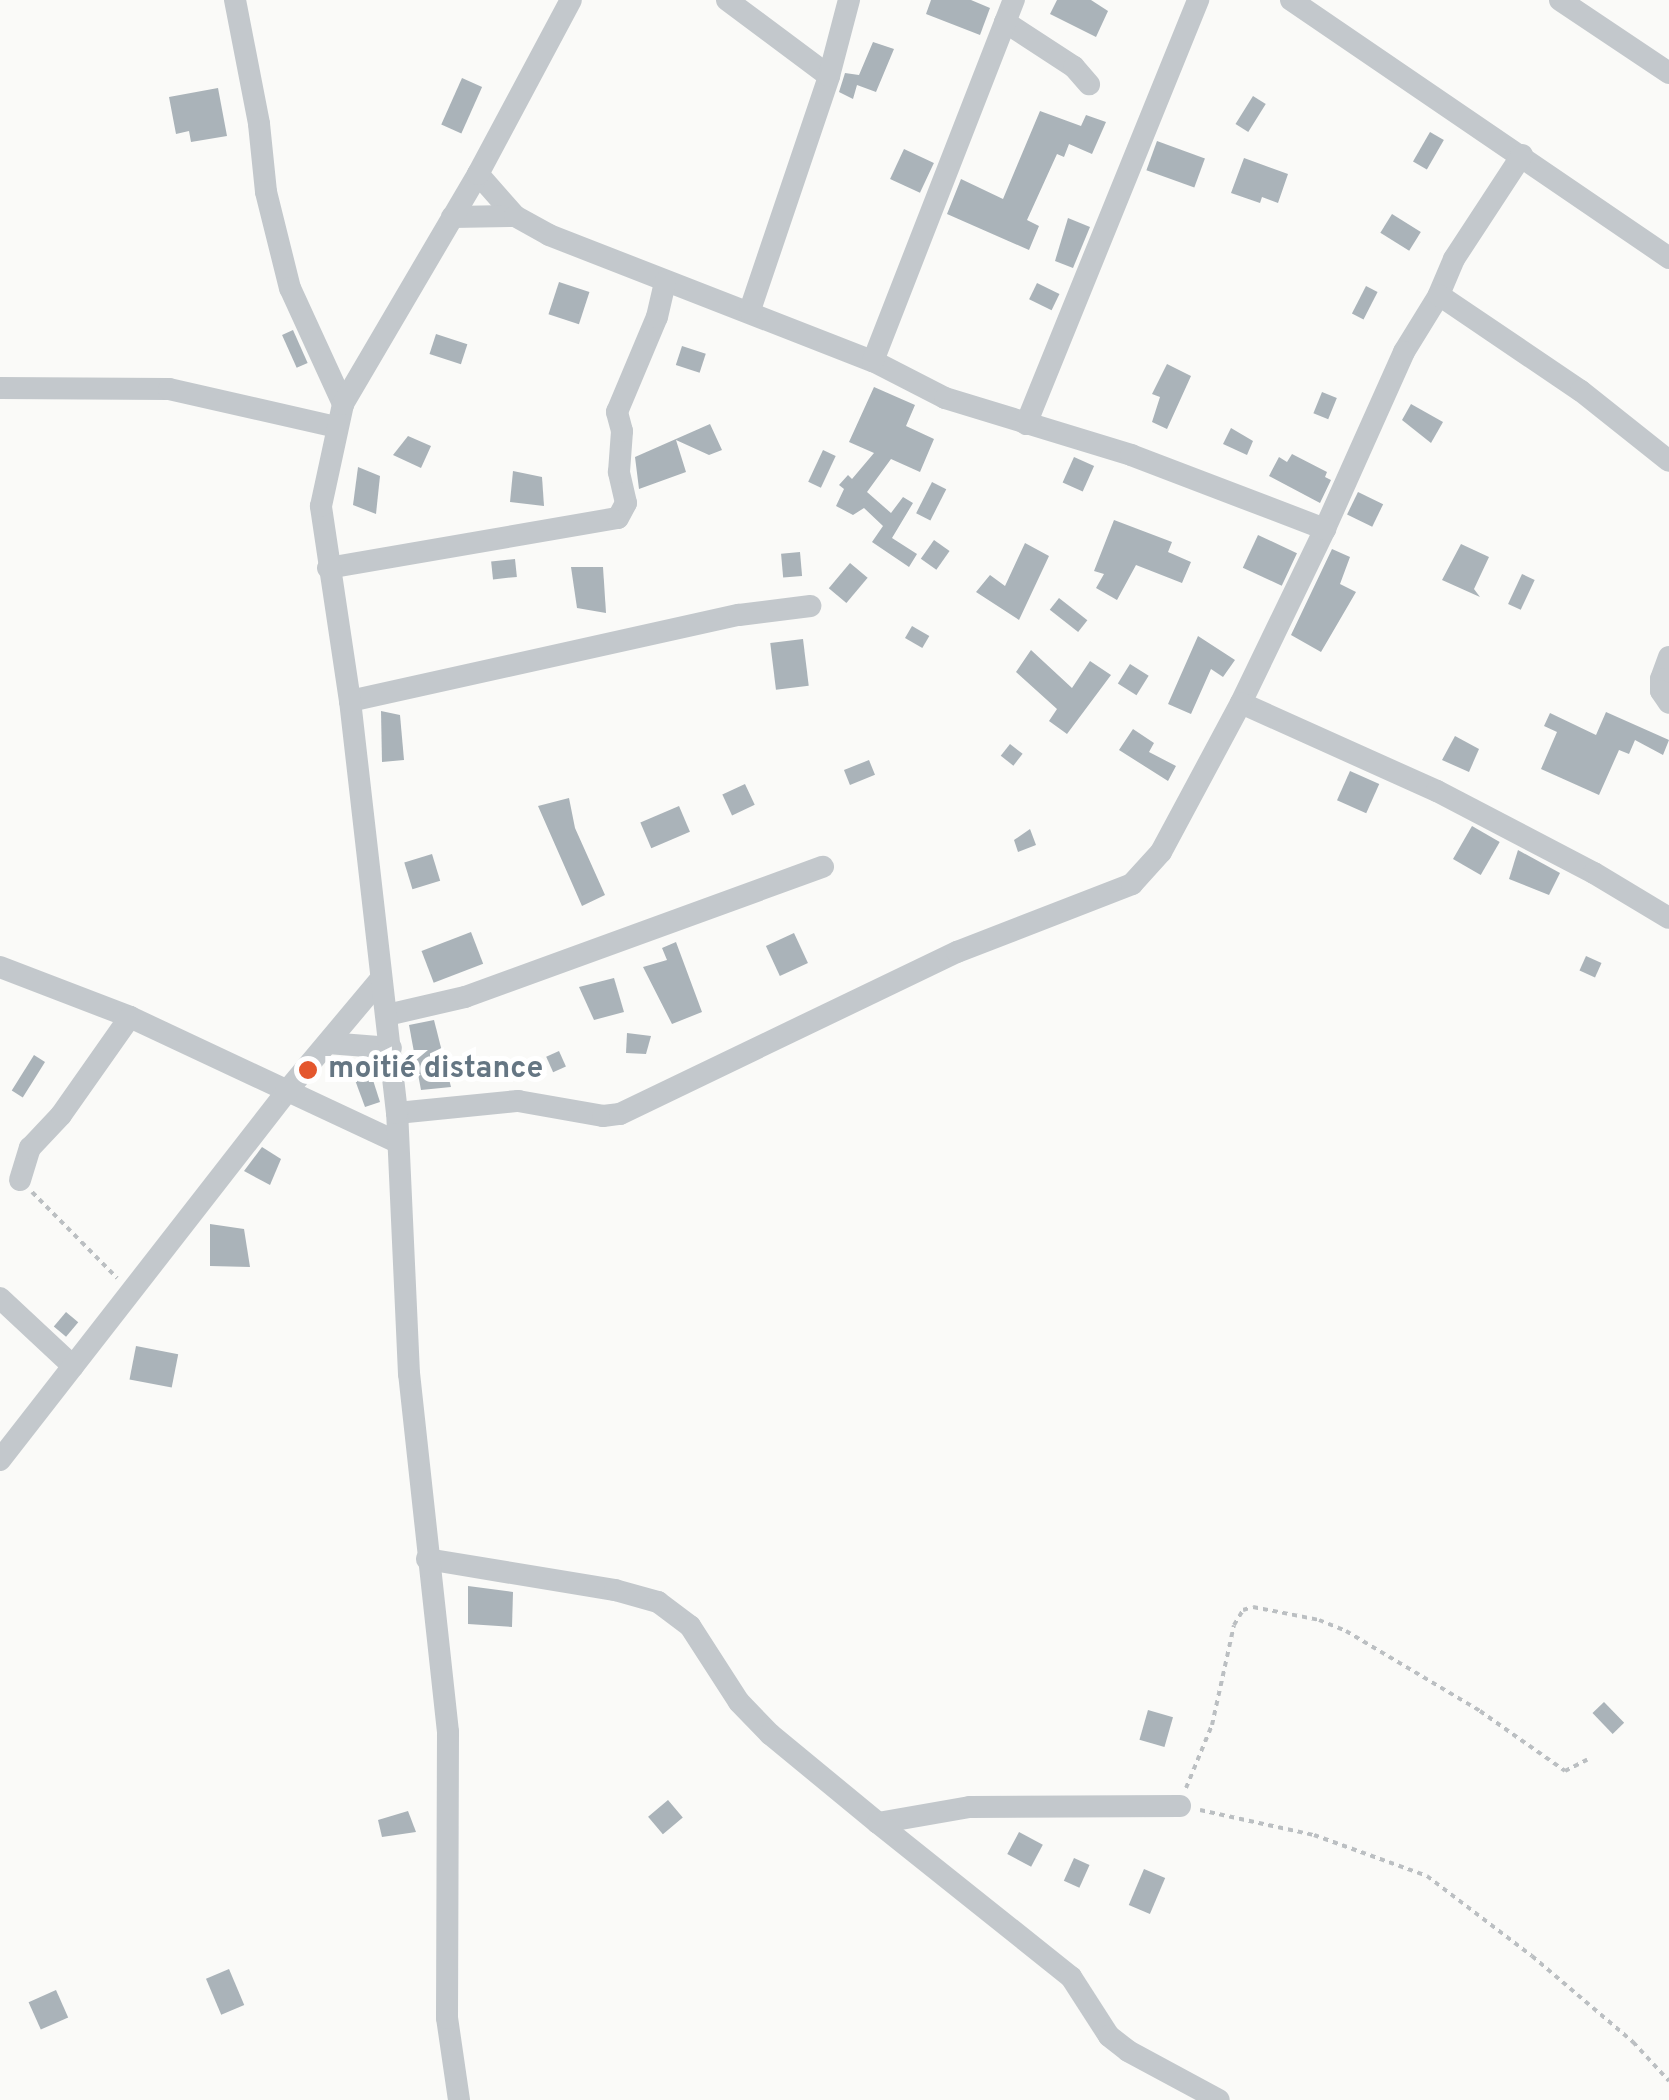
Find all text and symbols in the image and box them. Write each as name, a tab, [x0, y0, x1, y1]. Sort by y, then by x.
place label: moitié distance	[328, 1052, 543, 1088]
marker: moitié distance	[297, 1059, 319, 1081]

